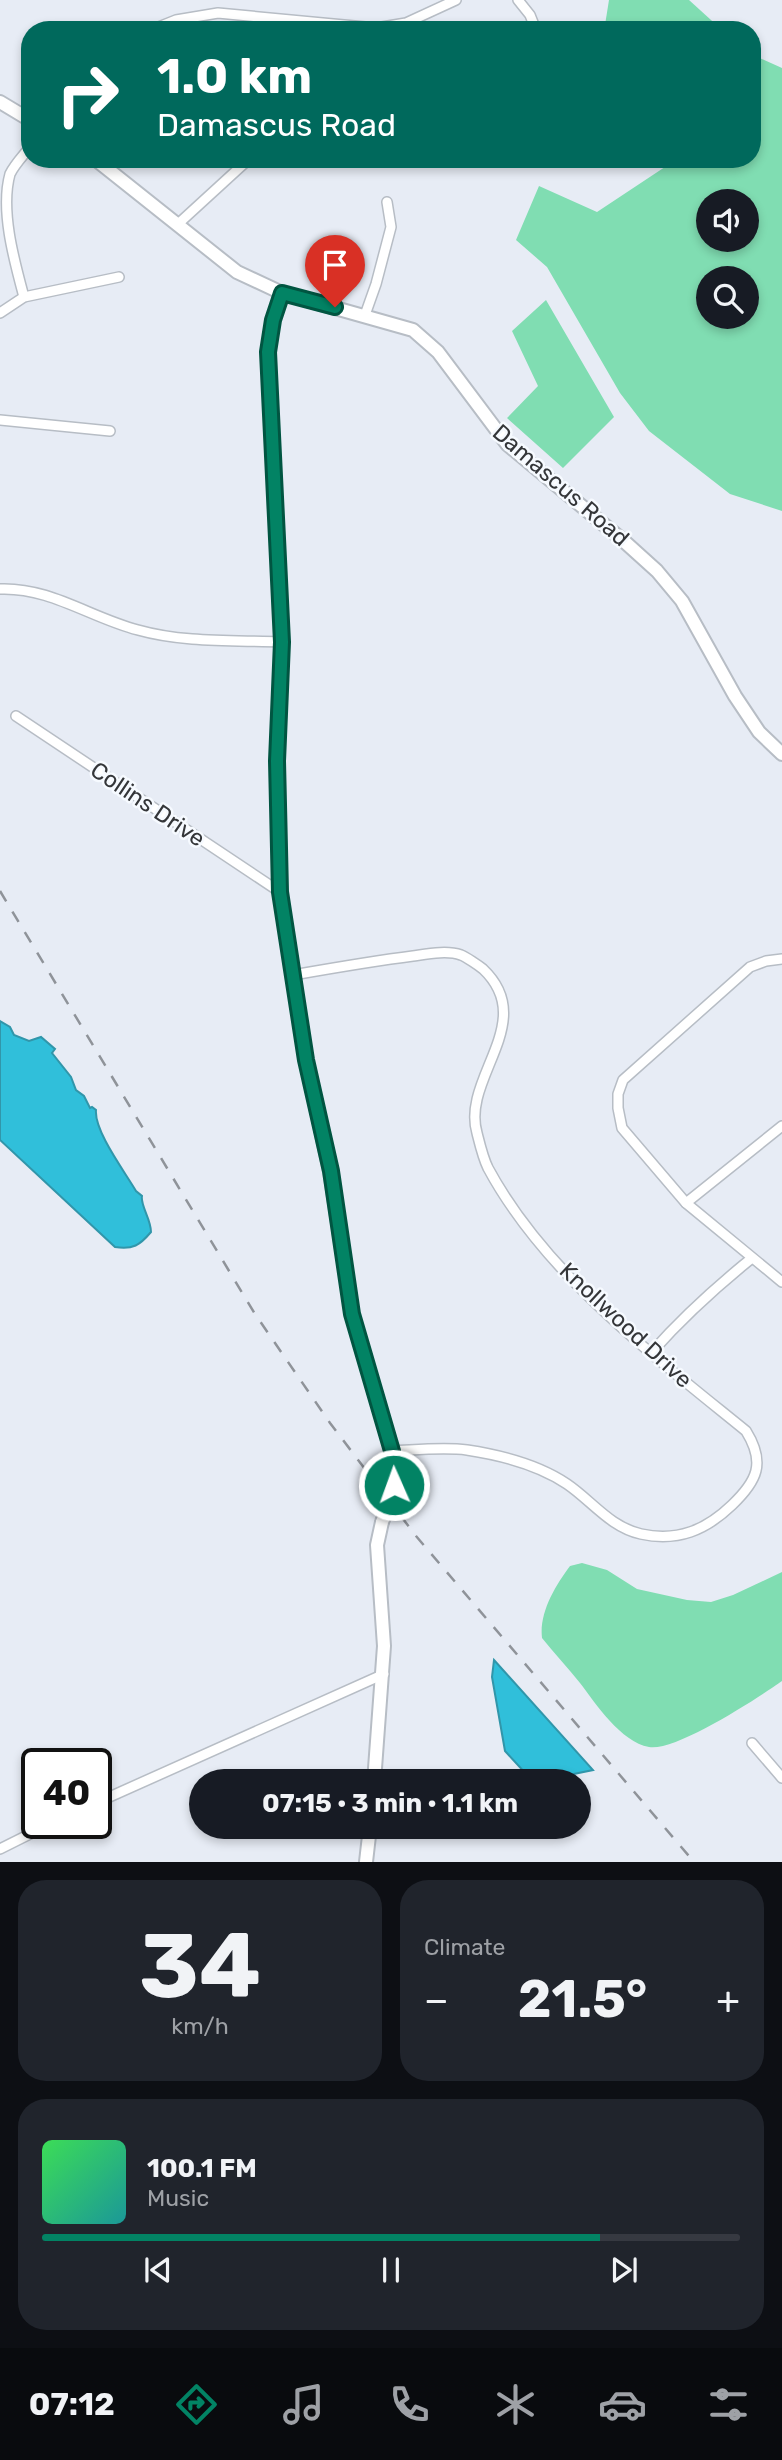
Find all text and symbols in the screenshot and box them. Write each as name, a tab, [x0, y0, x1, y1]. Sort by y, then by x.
text: 1.0 km	[157, 47, 312, 105]
icon: right	[42, 49, 133, 140]
text: Damascus Road	[157, 106, 396, 144]
map controls	[696, 189, 759, 329]
button: sound	[696, 189, 759, 252]
pin	[305, 235, 365, 307]
icon: arrive	[316, 246, 354, 284]
button: search	[696, 266, 759, 329]
street label: Damascus Road	[487, 418, 635, 552]
street label: Collins Drive	[85, 756, 211, 852]
street label: Knollwood Drive	[554, 1256, 698, 1394]
position arrow	[357, 1448, 431, 1522]
speed limit sign: 40	[21, 1748, 112, 1839]
text: 07:15 · 3 min · 1.1 km	[262, 1788, 518, 1819]
text: 34	[139, 1912, 261, 2020]
text: Climate	[424, 1933, 505, 1961]
text: 21.5°	[518, 1968, 647, 2030]
text: −	[424, 1977, 449, 2023]
text: +	[716, 1977, 740, 2023]
text: km/h	[171, 2012, 229, 2040]
text: 100.1 FM	[147, 2153, 257, 2184]
text: Music	[147, 2184, 209, 2212]
icon: previous	[139, 2251, 177, 2289]
icon: pause	[372, 2251, 410, 2289]
icon: next	[605, 2251, 643, 2289]
icon: directions	[172, 2380, 221, 2429]
icon: music	[279, 2380, 328, 2429]
icon: phone	[385, 2380, 434, 2429]
icon: climate	[491, 2380, 540, 2429]
icon: car	[598, 2380, 647, 2429]
icon: filters	[704, 2380, 753, 2429]
text: 07:12	[29, 2385, 115, 2423]

